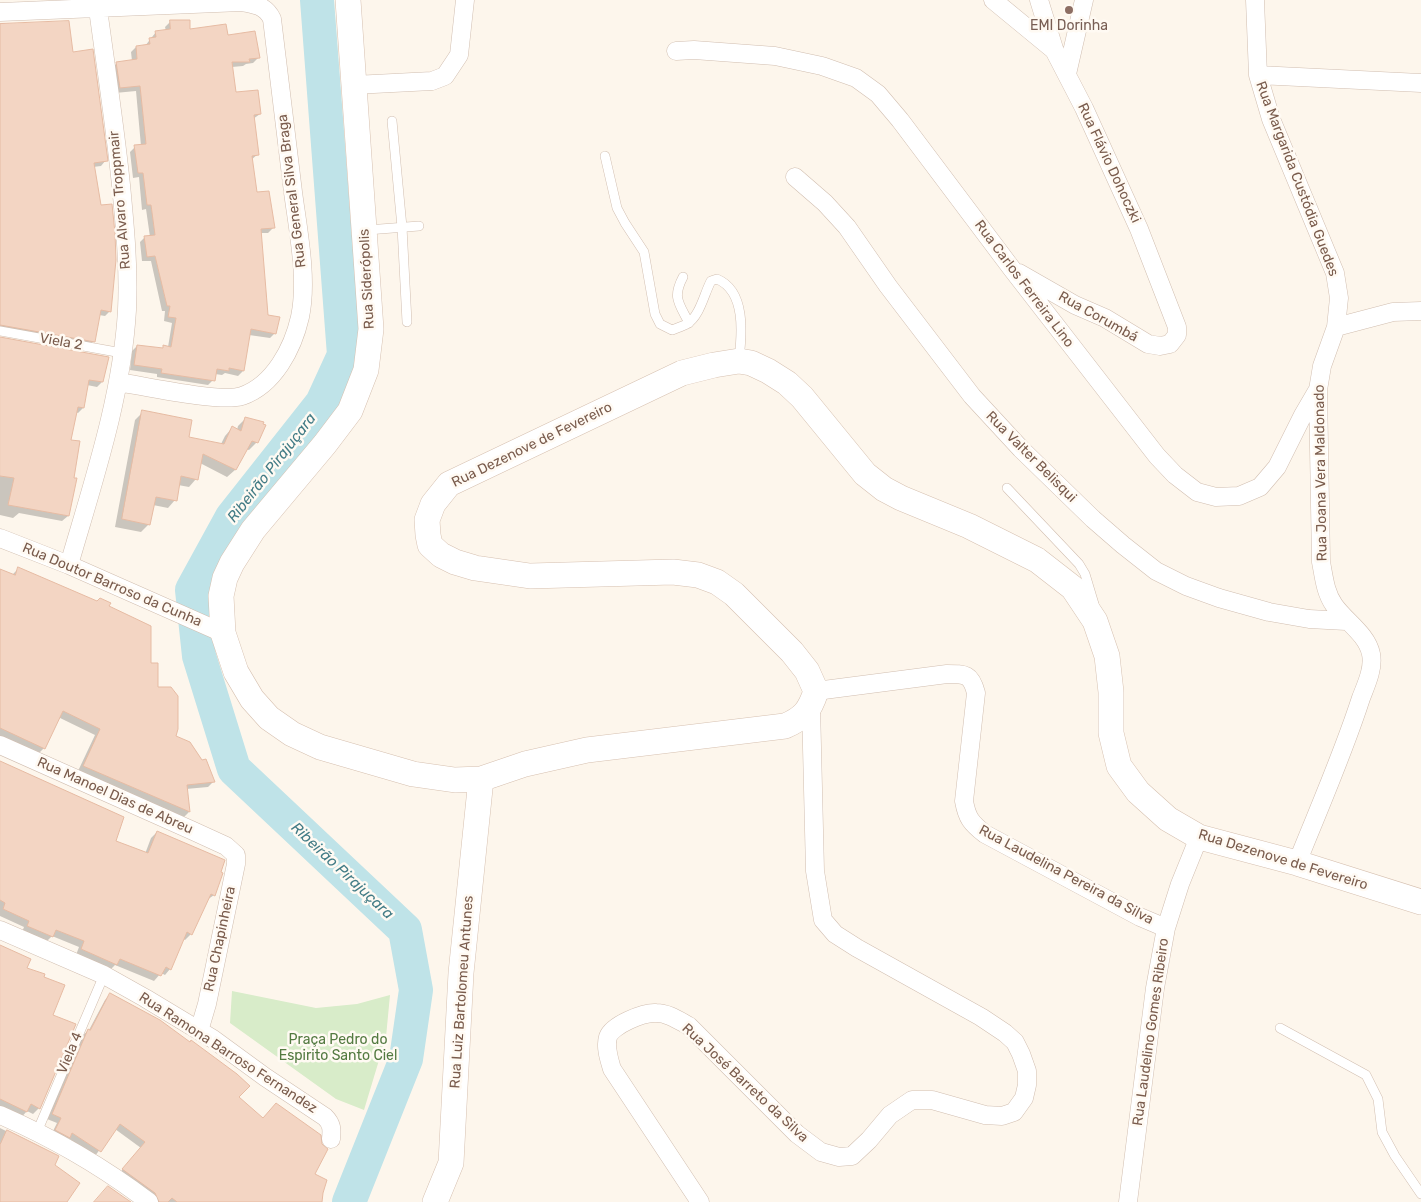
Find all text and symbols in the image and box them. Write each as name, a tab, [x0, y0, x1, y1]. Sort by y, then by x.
marker: EMI Dorinha	[1063, 4, 1075, 16]
place label: EMI Dorinha	[1030, 18, 1108, 34]
street label: Rua Margarida Custódia Guedes	[1252, 79, 1342, 279]
street label: Rua Flávio Dohoczki	[1074, 100, 1144, 226]
street label: Rua General Silva Braga	[274, 113, 310, 269]
street label: Rua Alvaro Troppmair	[106, 130, 134, 270]
street label: Rua Carlos Ferreira Lino	[971, 217, 1077, 351]
street label: Rua Siderópolis	[356, 228, 378, 330]
street label: Rua Corumbá	[1055, 288, 1141, 346]
street label: Viela 2	[38, 330, 84, 354]
street label: Rua Joana Vera Maldonado	[1311, 384, 1331, 562]
street label: Rua Dezenove de Fevereiro	[449, 399, 615, 491]
street label: Rua Valter Belisqui	[982, 408, 1080, 506]
water label: Ribeirão Pirajuçara	[224, 410, 320, 526]
street label: Rua Doutor Barroso da Cunha	[20, 539, 204, 631]
street label: Rua Manoel Dias de Abreu	[34, 754, 196, 838]
water label: Ribeirão Pirajuçara	[287, 819, 397, 923]
street label: Rua Laudelina Pereira da Silva	[976, 822, 1156, 928]
street label: Rua Dezenove de Fevereiro	[1196, 826, 1370, 894]
street label: Rua Chapinheira	[201, 885, 239, 993]
street label: Rua Luiz Bartolomeu Antunes	[447, 895, 477, 1089]
street label: Rua Laudelino Gomes Ribeiro	[1129, 937, 1173, 1127]
street label: Rua Ramona Barroso Fernandez	[136, 989, 320, 1117]
street label: Rua José Barreto da Silva	[678, 1020, 812, 1146]
street label: Viela 4	[54, 1030, 86, 1076]
park label: Praça Pedro do Espirito Santo Ciel	[279, 1032, 397, 1064]

